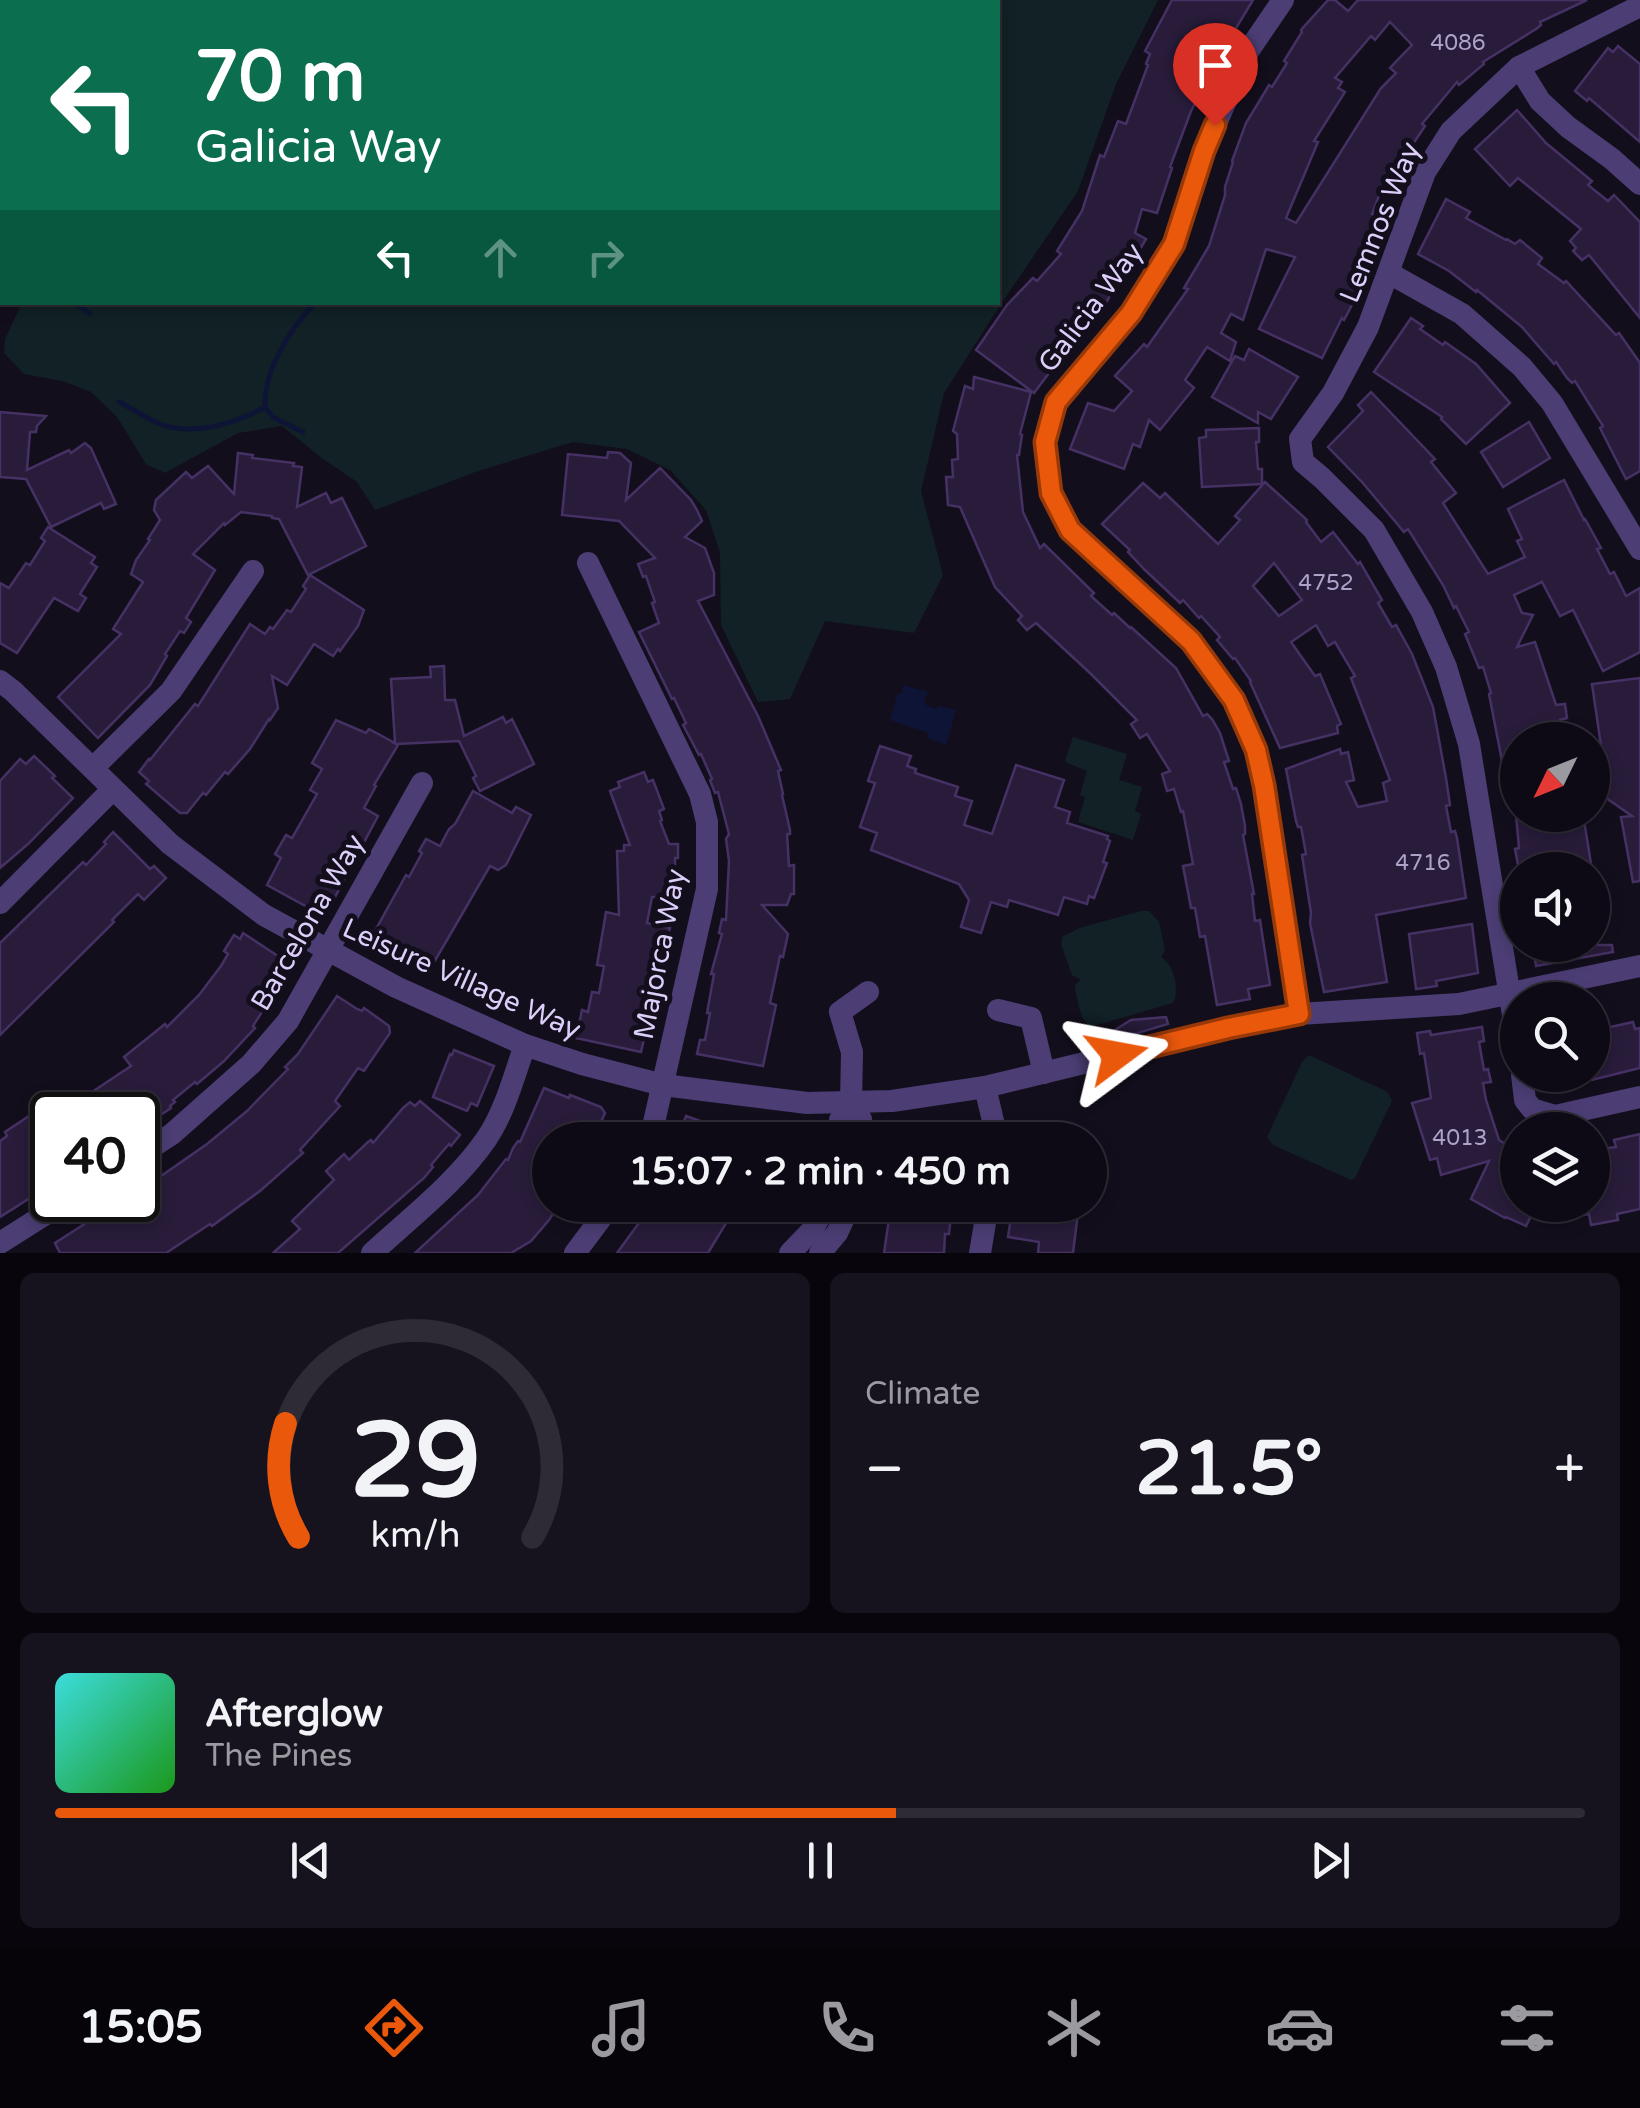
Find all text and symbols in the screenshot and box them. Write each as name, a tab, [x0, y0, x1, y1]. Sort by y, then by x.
pin	[1173, 23, 1258, 126]
house number: 4086	[1430, 30, 1486, 56]
text: 70 m	[195, 36, 365, 120]
icon: arrive	[1188, 38, 1243, 93]
icon: left	[30, 40, 160, 170]
text: Galicia Way	[195, 121, 442, 175]
street label: Lemnos Way	[1332, 137, 1428, 308]
icon: left	[368, 230, 423, 285]
icon: ahead	[473, 230, 528, 285]
icon: right	[578, 230, 633, 285]
street label: Galicia Way	[1031, 236, 1151, 379]
house number: 4752	[1298, 570, 1354, 596]
north arrow	[1500, 722, 1610, 832]
map controls	[1500, 722, 1610, 1222]
street label: Barcelona Way	[244, 828, 372, 1017]
house number: 4716	[1395, 850, 1451, 876]
button: sound	[1500, 852, 1610, 962]
street label: Majorca Way	[627, 866, 693, 1042]
street label: Leisure Village Way	[337, 911, 586, 1047]
button: search	[1500, 982, 1610, 1092]
position arrow	[1065, 1003, 1169, 1107]
speed limit sign: 40	[30, 1092, 160, 1222]
button: layers	[1500, 1112, 1610, 1222]
house number: 4013	[1432, 1125, 1488, 1151]
text: 15:07 · 2 min · 450 m	[628, 1149, 1011, 1195]
text: Climate	[865, 1375, 980, 1413]
text: 29	[350, 1400, 480, 1525]
text: 21.5°	[1135, 1424, 1323, 1514]
text: −	[865, 1437, 904, 1503]
text: +	[1554, 1437, 1585, 1503]
text: km/h	[370, 1514, 460, 1557]
text: Afterglow	[205, 1691, 383, 1737]
text: The Pines	[205, 1737, 352, 1775]
icon: previous	[283, 1833, 338, 1888]
icon: pause	[793, 1833, 848, 1888]
icon: next	[1303, 1833, 1358, 1888]
icon: directions	[359, 1993, 429, 2063]
icon: music	[586, 1993, 656, 2063]
icon: phone	[812, 1993, 882, 2063]
icon: climate	[1039, 1993, 1109, 2063]
icon: car	[1265, 1993, 1335, 2063]
icon: filters	[1492, 1993, 1562, 2063]
text: 15:05	[78, 2001, 203, 2055]

